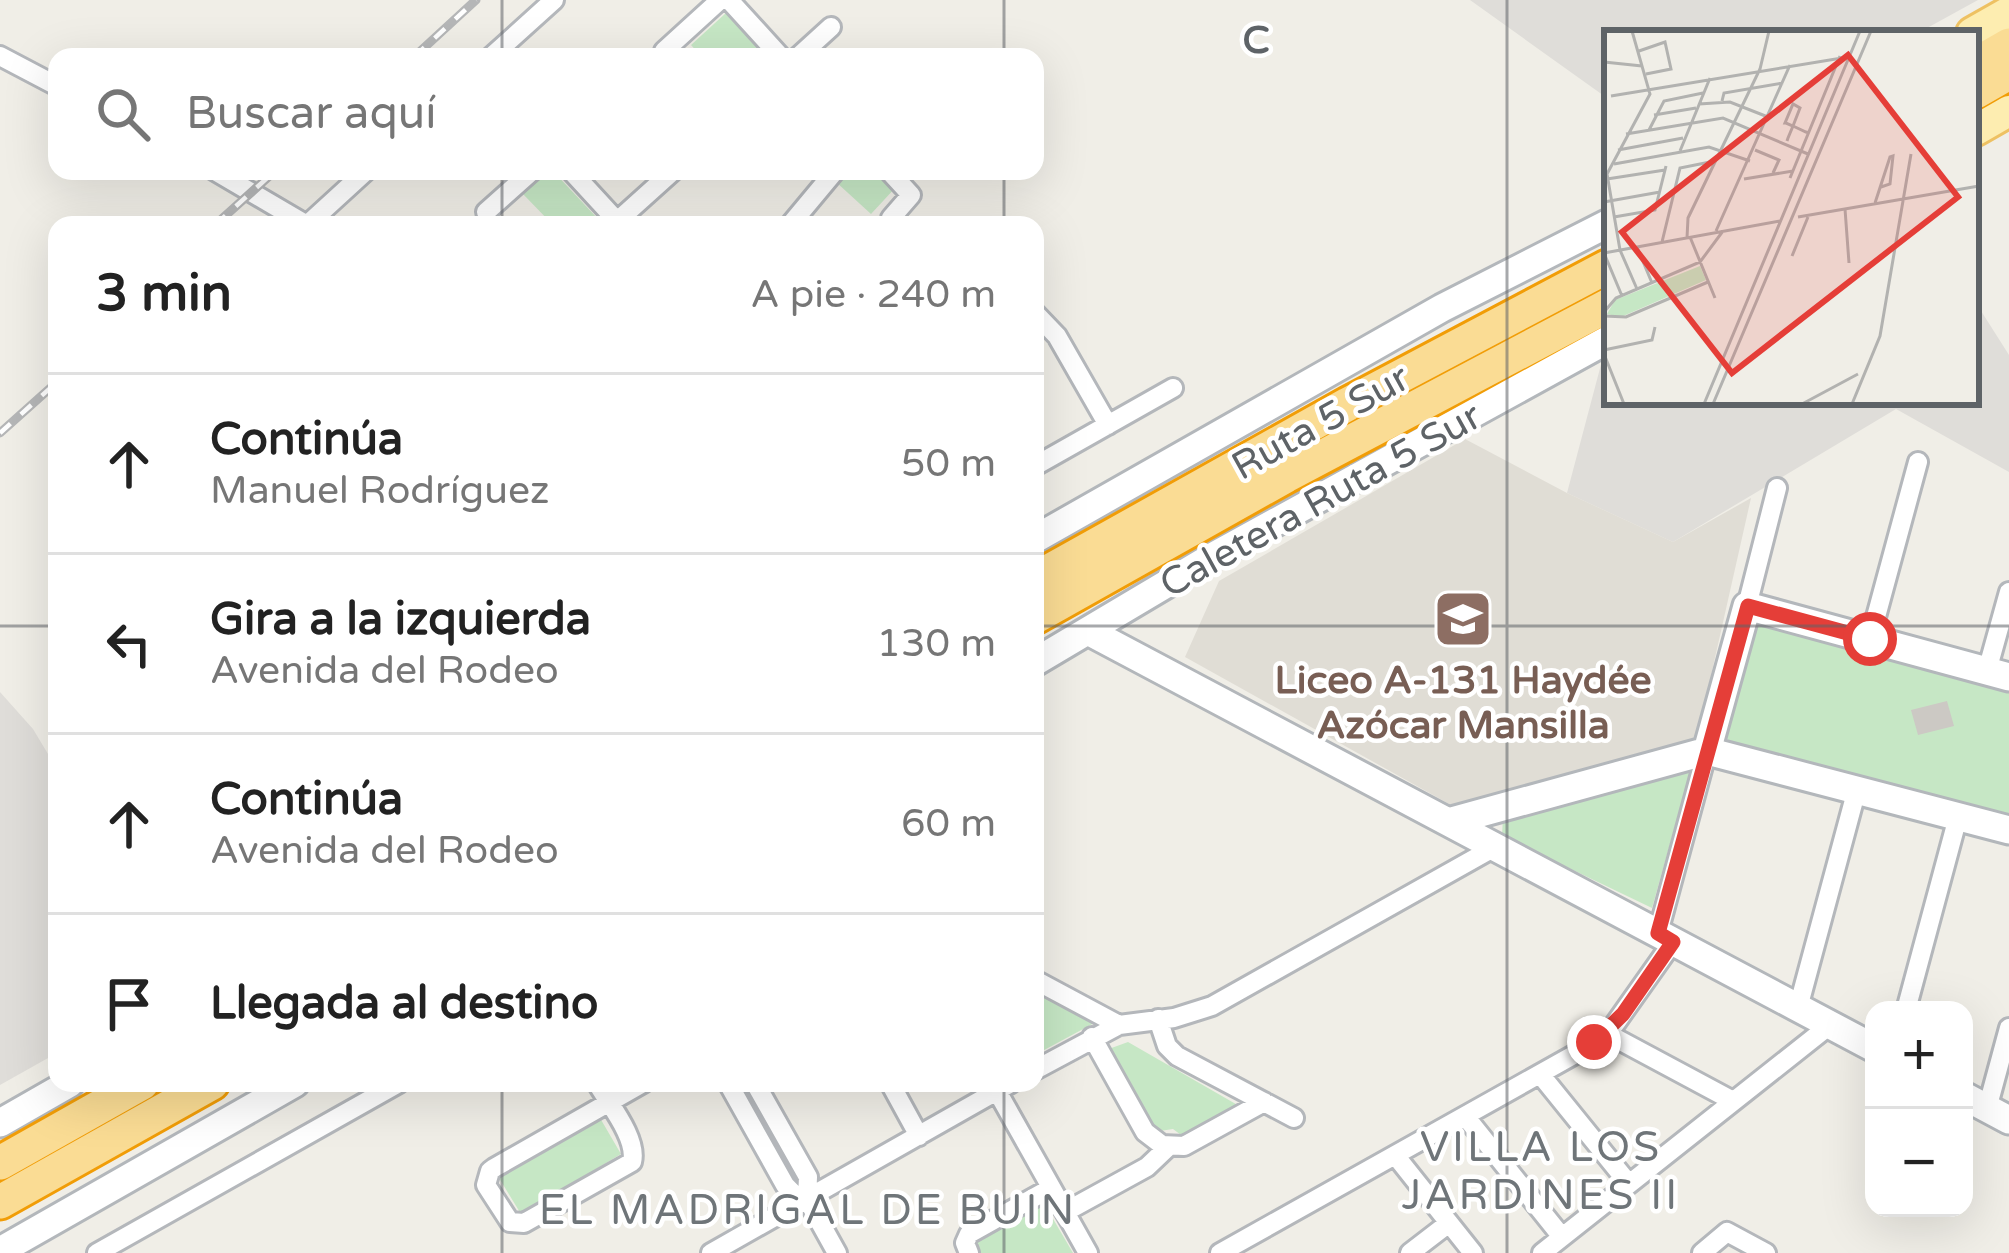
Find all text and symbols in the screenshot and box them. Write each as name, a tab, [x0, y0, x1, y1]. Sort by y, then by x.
text: C	[1242, 17, 1270, 64]
inset map	[1604, 30, 1979, 405]
search box	[48, 48, 1044, 180]
icon: search	[90, 81, 156, 147]
text: Buscar aquí	[186, 87, 436, 141]
text: 3 min	[96, 263, 232, 325]
text: A pie · 240 m	[751, 271, 996, 318]
street label: Ruta 5 Sur	[1224, 354, 1418, 490]
street label: Caletera Ruta 5 Sur	[1152, 392, 1490, 608]
text: Continúa	[210, 413, 403, 467]
icon: ahead	[96, 431, 162, 497]
text: 50 m	[901, 440, 996, 487]
text: Manuel Rodríguez	[210, 467, 549, 514]
school or university icon: Liceo A-131 Haydée Azócar Mansilla	[1432, 588, 1494, 650]
text: Gira a la izquierda	[210, 593, 591, 647]
icon: left	[96, 611, 162, 677]
route start	[1843, 612, 1897, 666]
text: 130 m	[877, 620, 996, 667]
text: Avenida del Rodeo	[210, 647, 559, 694]
place label: Liceo A-131 Haydée Azócar Mansilla	[1274, 657, 1652, 749]
text: Continúa	[210, 773, 403, 827]
icon: ahead	[96, 791, 162, 857]
text: 60 m	[901, 800, 996, 847]
text: Avenida del Rodeo	[210, 827, 559, 874]
icon: arrive	[96, 971, 162, 1037]
text: Llegada al destino	[210, 977, 598, 1031]
map controls	[1865, 1001, 1973, 1217]
button: +	[1865, 1001, 1973, 1109]
route end	[1567, 1015, 1621, 1069]
button: −	[1865, 1109, 1973, 1217]
district label: VILLA LOS JARDINES II	[1402, 1122, 1680, 1221]
district label: EL MADRIGAL DE BUIN	[539, 1185, 1077, 1236]

